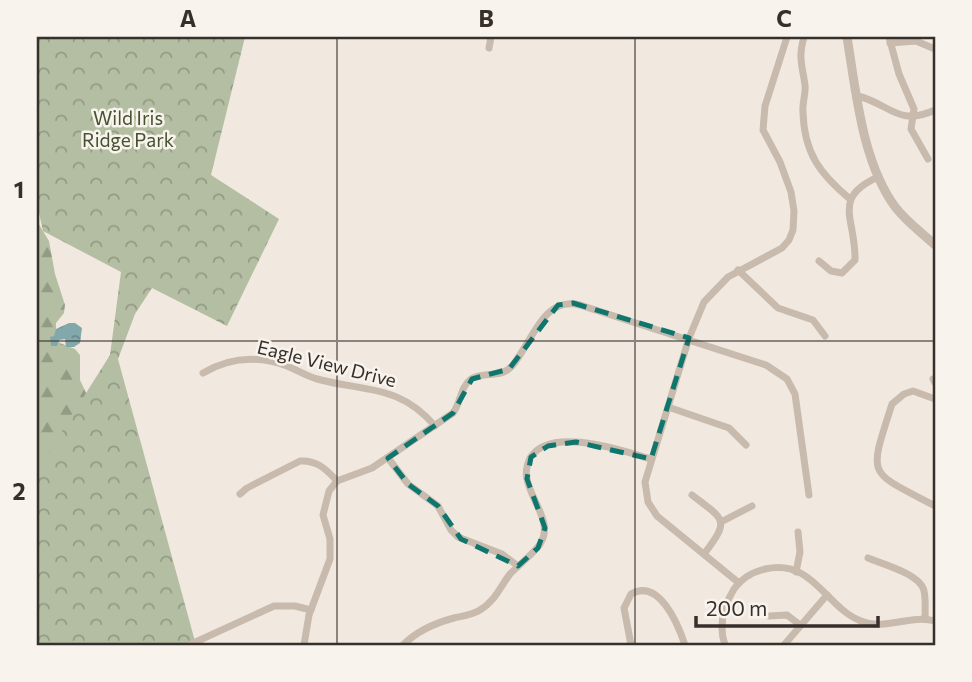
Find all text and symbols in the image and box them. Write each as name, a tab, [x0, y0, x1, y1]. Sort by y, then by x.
text: A	[180, 4, 197, 32]
text: B	[478, 4, 494, 32]
text: C	[776, 4, 792, 32]
park label: Wild Iris Ridge Park	[82, 106, 174, 151]
text: 1	[14, 175, 24, 203]
street label: Eagle View Drive	[255, 335, 399, 391]
text: 2	[12, 477, 26, 505]
scale bar	[696, 584, 878, 628]
text: 200 m	[706, 595, 767, 620]

